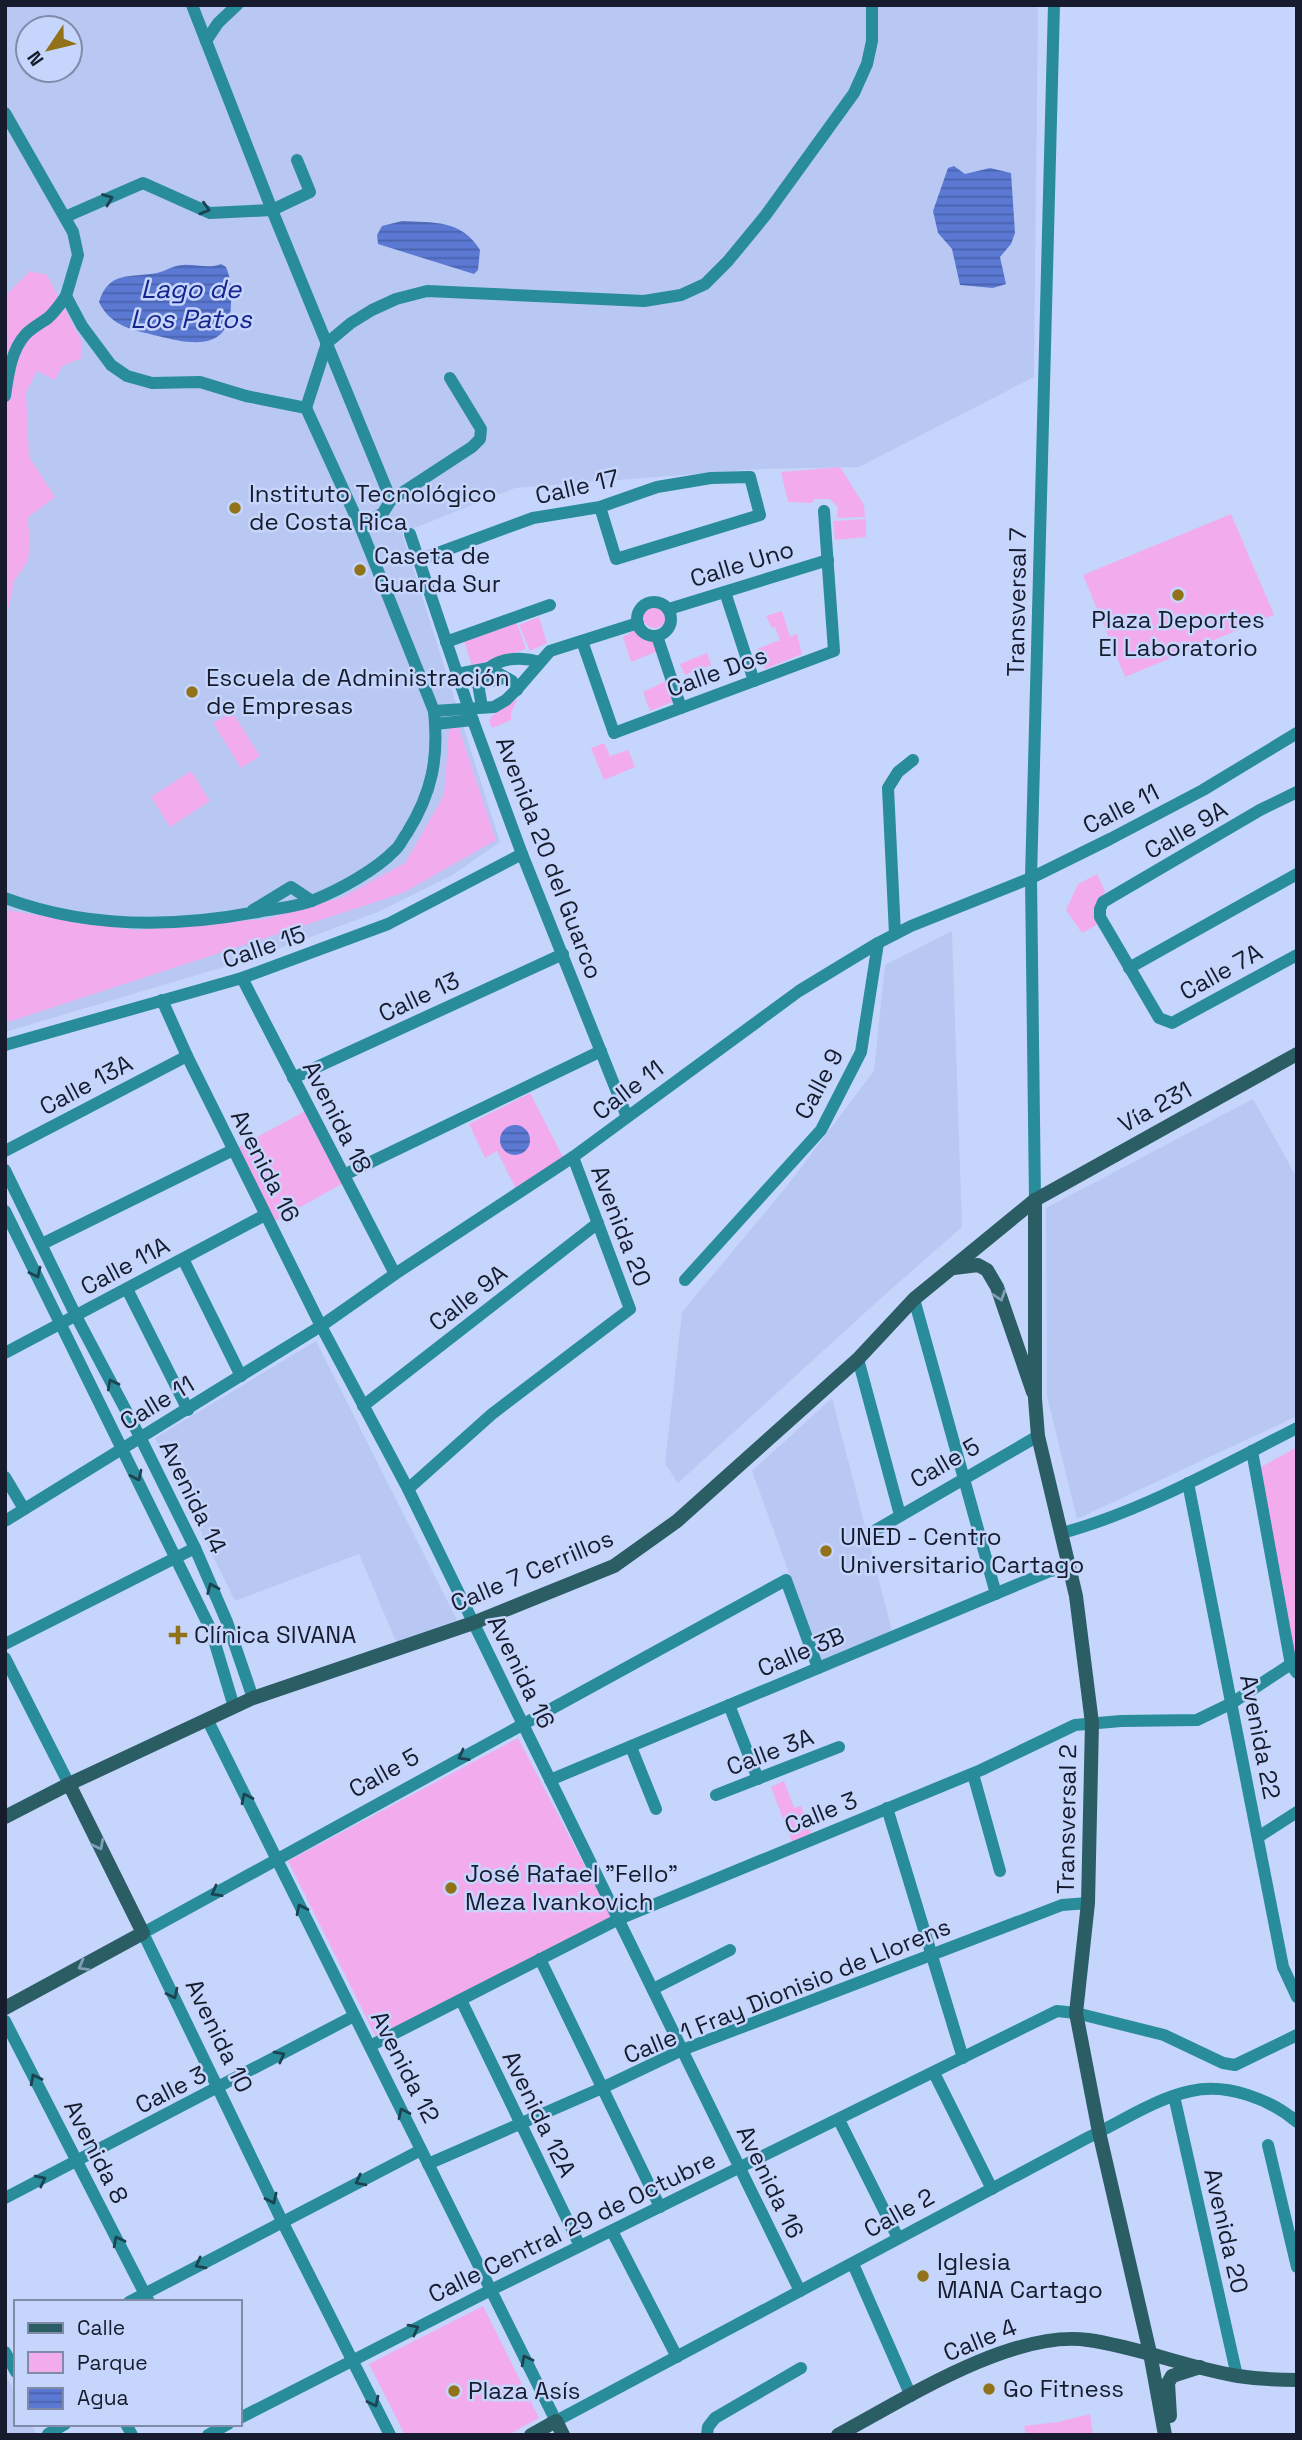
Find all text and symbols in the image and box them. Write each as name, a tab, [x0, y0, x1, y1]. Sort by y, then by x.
north arrow	[14, 14, 84, 84]
text: N	[22, 46, 49, 71]
one-way arrow	[102, 193, 114, 207]
one-way arrow	[199, 201, 211, 216]
water label: Lago de Los Patos	[130, 272, 253, 336]
street label: Calle 17	[532, 462, 622, 511]
place label: Instituto Tecnológico de Costa Rica	[249, 478, 497, 537]
marker: Instituto Tecnológico de Costa Rica	[227, 500, 243, 516]
street label: Transversal 7	[1000, 527, 1033, 677]
street label: Calle Uno	[686, 533, 797, 594]
place label: Caseta de Guarda Sur	[374, 540, 501, 599]
marker: Caseta de Guarda Sur	[352, 562, 368, 578]
marker: Plaza Deportes El Laboratorio	[1170, 587, 1186, 603]
place label: Plaza Deportes El Laboratorio	[1091, 604, 1265, 663]
street label: Calle Dos	[662, 639, 771, 704]
place label: Escuela de Administración de Empresas	[206, 662, 510, 721]
marker: Escuela de Administración de Empresas	[184, 684, 200, 700]
street label: Avenida 20 del Guarco	[489, 732, 610, 983]
street label: Calle 11	[1077, 776, 1164, 841]
street label: Calle 9A	[1139, 793, 1233, 866]
street label: Calle 15	[218, 918, 309, 975]
street label: Calle 7A	[1174, 936, 1268, 1007]
street label: Calle 13	[373, 964, 464, 1029]
street label: Calle 9	[787, 1043, 850, 1125]
street label: Calle 13A	[34, 1047, 138, 1122]
street label: Calle 11	[586, 1053, 670, 1126]
street label: Avenida 18	[296, 1055, 379, 1178]
street label: Vía 231	[1113, 1074, 1197, 1139]
street label: Avenida 16	[224, 1104, 307, 1227]
street label: Avenida 20	[584, 1161, 659, 1291]
street label: Calle 11A	[75, 1229, 175, 1302]
street label: Calle 9A	[422, 1257, 513, 1338]
one-way arrow	[27, 1266, 41, 1278]
one-way arrow	[992, 1289, 1006, 1301]
street label: Calle 11	[114, 1368, 200, 1437]
one-way arrow	[107, 1379, 120, 1391]
street label: Calle 5	[904, 1430, 985, 1495]
street label: Avenida 14	[153, 1435, 234, 1559]
one-way arrow	[129, 1469, 143, 1481]
place label: UNED - Centro Universitario Cartago	[840, 1521, 1084, 1580]
street label: Calle 7 Cerrillos	[446, 1522, 618, 1619]
marker: UNED - Centro Universitario Cartago	[818, 1543, 834, 1559]
one-way arrow	[206, 1583, 220, 1595]
street label: Avenida 16	[481, 1610, 562, 1733]
place label: Clínica SIVANA	[194, 1619, 356, 1650]
street label: Calle 3B	[753, 1619, 849, 1684]
marker: Clínica SIVANA	[168, 1625, 188, 1645]
street label: Avenida 22	[1233, 1672, 1288, 1802]
street label: Calle 3A	[722, 1721, 818, 1782]
street label: Calle 5	[343, 1741, 424, 1804]
street label: Transversal 2	[1050, 1744, 1083, 1894]
one-way arrow	[457, 1748, 470, 1761]
street label: Calle 3	[780, 1784, 862, 1841]
one-way arrow	[240, 1793, 254, 1805]
one-way arrow	[91, 1838, 105, 1850]
place label: José Rafael "Fello" Meza Ivankovich	[465, 1858, 678, 1917]
marker: José Rafael "Fello" Meza Ivankovich	[443, 1880, 459, 1896]
one-way arrow	[211, 1884, 224, 1897]
one-way arrow	[295, 1904, 309, 1916]
street label: Calle 1 Fray Dionisio de Llorens	[619, 1911, 955, 2070]
one-way arrow	[78, 1958, 91, 1971]
street label: Avenida 10	[179, 1974, 260, 2098]
one-way arrow	[165, 1987, 179, 1999]
street label: Avenida 12	[364, 2005, 447, 2128]
street label: Avenida 12A	[495, 2045, 583, 2182]
one-way arrow	[272, 2051, 285, 2064]
street label: Calle 3	[130, 2059, 212, 2121]
one-way arrow	[29, 2074, 43, 2086]
street label: Avenida 8	[57, 2095, 136, 2209]
one-way arrow	[397, 2108, 411, 2120]
street label: Avenida 16	[730, 2120, 811, 2243]
street label: Calle Central 29 de Octubre	[423, 2143, 721, 2310]
street label: Avenida 20	[1197, 2165, 1256, 2296]
one-way arrow	[355, 2173, 367, 2187]
one-way arrow	[34, 2174, 46, 2188]
street label: Calle 2	[858, 2181, 939, 2245]
one-way arrow	[264, 2192, 278, 2204]
one-way arrow	[113, 2236, 126, 2248]
place label: Iglesia MANA Cartago	[937, 2246, 1103, 2305]
one-way arrow	[195, 2256, 207, 2269]
marker: Iglesia MANA Cartago	[915, 2268, 931, 2284]
legend	[14, 2300, 242, 2426]
street label: Calle 4	[939, 2311, 1021, 2368]
text: Calle	[77, 2314, 125, 2341]
one-way arrow	[407, 2324, 419, 2337]
text: Parque	[77, 2349, 148, 2376]
one-way arrow	[520, 2355, 534, 2367]
place label: Go Fitness	[1003, 2373, 1124, 2404]
place label: Plaza Asís	[468, 2375, 580, 2406]
marker: Go Fitness	[981, 2381, 997, 2397]
marker: Plaza Asís	[446, 2383, 462, 2399]
text: Agua	[77, 2384, 129, 2411]
one-way arrow	[366, 2395, 380, 2407]

